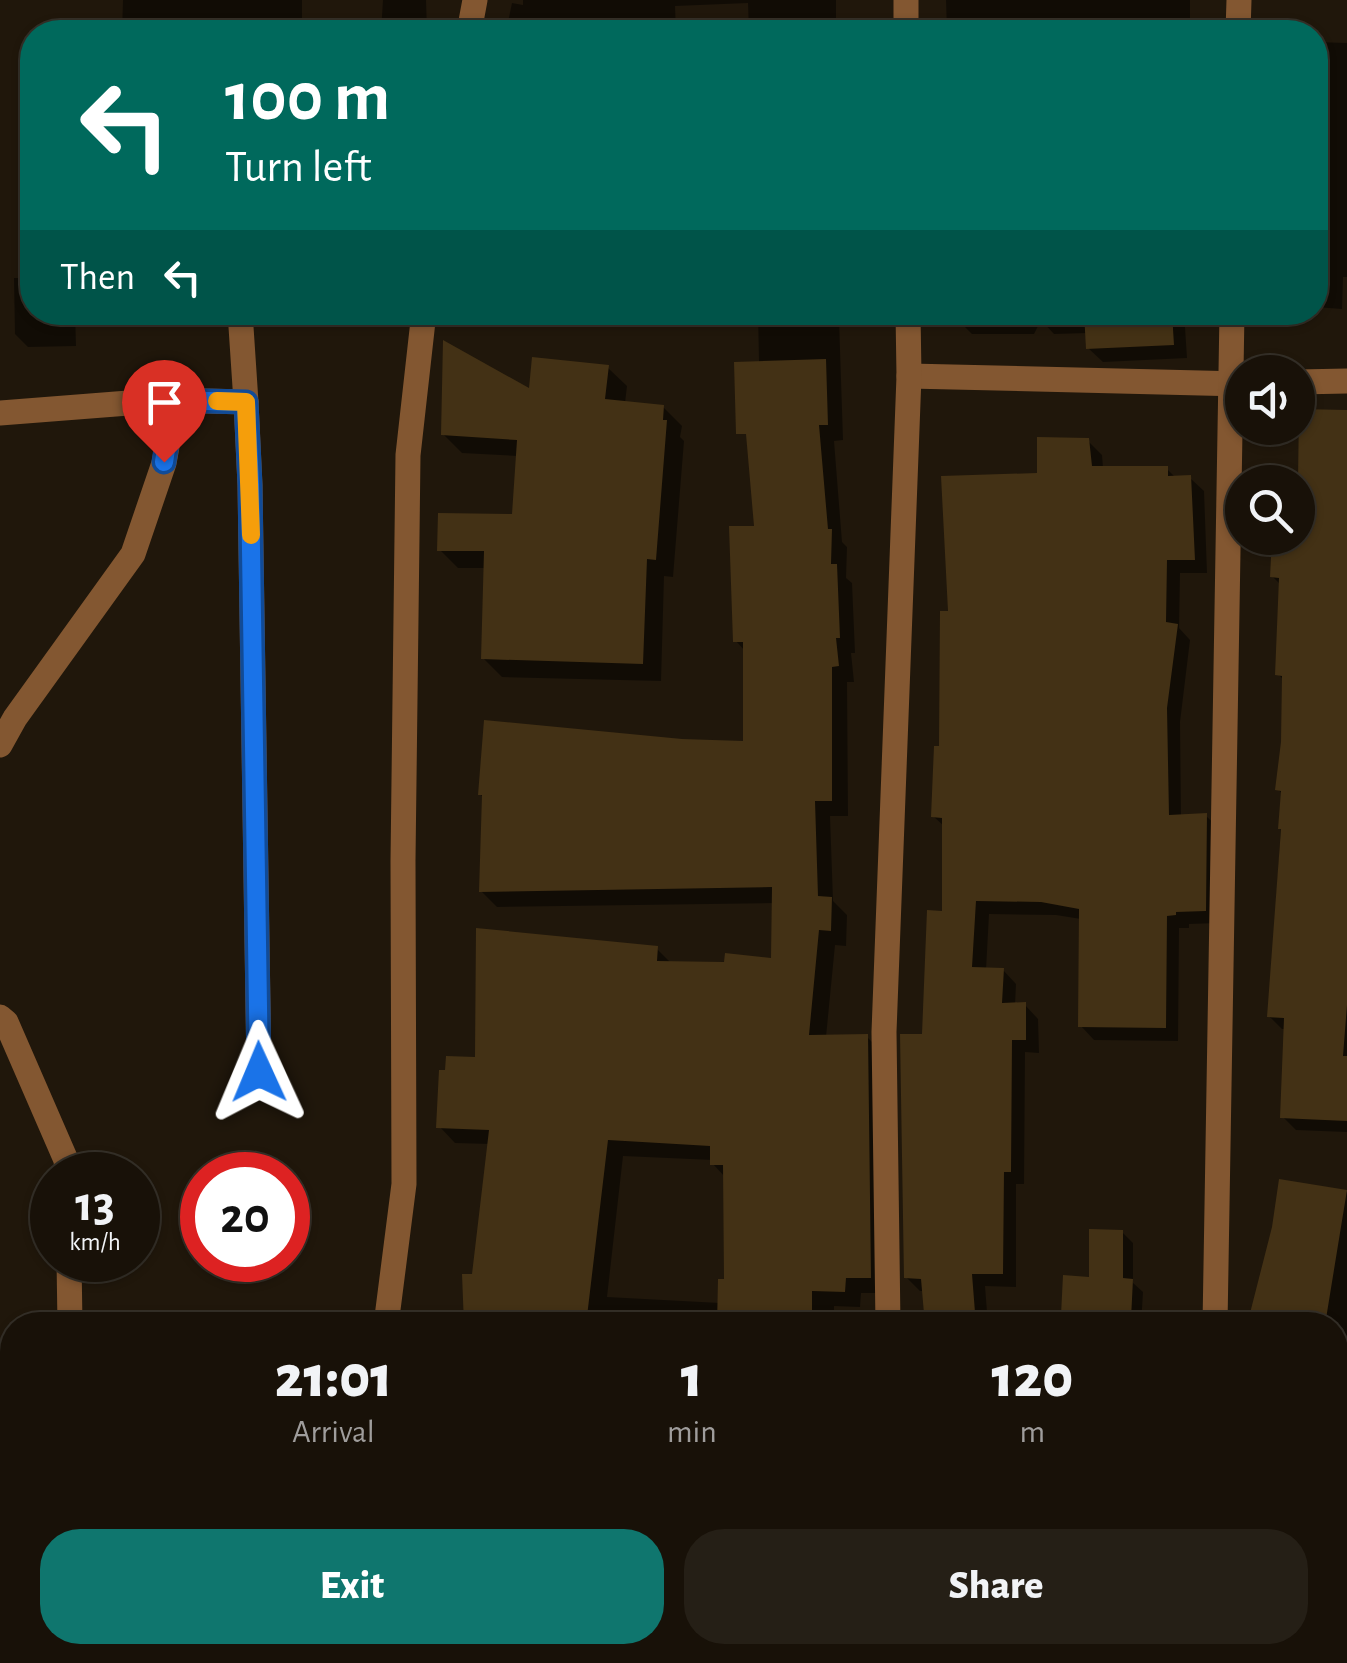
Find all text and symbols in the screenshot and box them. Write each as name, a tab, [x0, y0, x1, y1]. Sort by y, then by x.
icon: left	[60, 60, 190, 190]
text: 100 m	[225, 63, 390, 133]
text: Turn left	[225, 145, 372, 190]
icon: left	[155, 250, 210, 305]
text: Then	[60, 259, 135, 297]
map controls	[1225, 355, 1315, 555]
button: sound	[1225, 355, 1315, 445]
pin	[122, 360, 207, 463]
icon: arrive	[137, 375, 192, 430]
button: search	[1225, 465, 1315, 555]
position arrow	[207, 1020, 311, 1124]
speed limit sign: 20	[180, 1152, 310, 1282]
text: 13	[75, 1180, 115, 1230]
text: km/h	[69, 1230, 121, 1255]
text: 21:01	[275, 1348, 392, 1408]
text: 1	[681, 1348, 703, 1408]
text: 120	[991, 1348, 1073, 1408]
text: Arrival	[292, 1416, 375, 1448]
text: min	[667, 1416, 717, 1448]
text: m	[1020, 1416, 1045, 1448]
button: Exit	[40, 1529, 664, 1644]
button: Share	[684, 1529, 1308, 1644]

